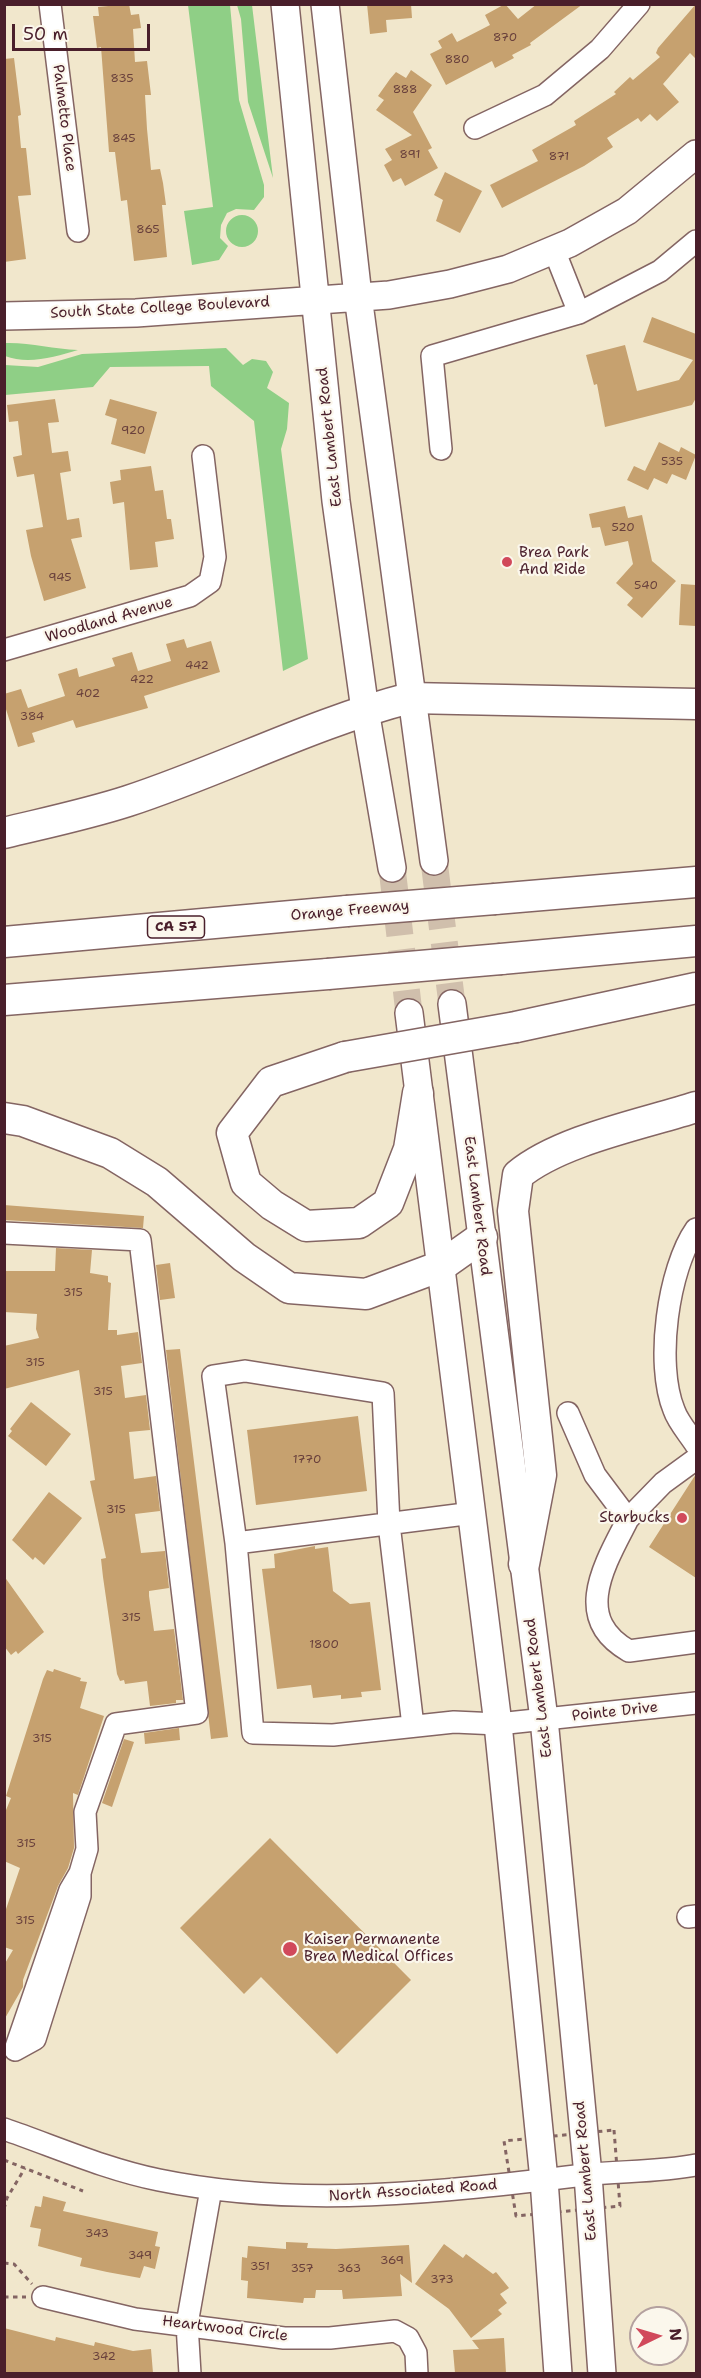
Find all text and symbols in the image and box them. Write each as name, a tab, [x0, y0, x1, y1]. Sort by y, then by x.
scale bar	[15, 12, 153, 50]
text: 50 m	[23, 22, 68, 46]
house number: 870	[493, 31, 517, 45]
house number: 880	[445, 53, 469, 67]
street label: Palmetto Place	[49, 63, 79, 173]
house number: 835	[110, 72, 134, 86]
house number: 888	[393, 83, 417, 97]
house number: 845	[112, 132, 136, 146]
house number: 891	[400, 148, 420, 162]
house number: 871	[549, 150, 569, 164]
house number: 865	[136, 223, 160, 237]
street label: South State College Boulevard	[50, 293, 270, 323]
street label: East Lambert Road	[314, 366, 346, 508]
house number: 920	[121, 424, 145, 438]
house number: 535	[661, 455, 683, 469]
house number: 520	[611, 521, 635, 535]
place label: Brea Park And Ride	[519, 544, 589, 579]
marker: Brea Park And Ride	[500, 555, 514, 569]
house number: 945	[48, 571, 72, 585]
house number: 540	[634, 579, 658, 593]
street label: Woodland Avenue	[43, 593, 175, 647]
house number: 442	[185, 659, 209, 673]
house number: 422	[130, 673, 154, 687]
house number: 402	[76, 687, 100, 701]
house number: 384	[20, 710, 44, 724]
street label: Orange Freeway	[290, 897, 410, 925]
road number: CA 57	[148, 916, 204, 938]
street label: East Lambert Road	[460, 1135, 494, 1277]
house number: 315	[63, 1286, 83, 1300]
house number: 315	[25, 1356, 45, 1370]
house number: 315	[93, 1385, 113, 1399]
house number: 1770	[293, 1453, 321, 1467]
house number: 315	[106, 1503, 126, 1517]
place label: Starbucks	[599, 1509, 670, 1527]
marker: Starbucks	[675, 1511, 689, 1525]
house number: 315	[121, 1611, 141, 1625]
street label: East Lambert Road	[522, 1617, 556, 1759]
house number: 1800	[309, 1638, 339, 1652]
street label: Pointe Drive	[571, 1699, 659, 1725]
house number: 315	[32, 1732, 52, 1746]
house number: 315	[16, 1837, 36, 1851]
house number: 315	[15, 1914, 35, 1928]
place label: Kaiser Permanente Brea Medical Offices	[304, 1931, 454, 1966]
marker: Kaiser Permanente Brea Medical Offices	[281, 1940, 299, 1958]
street label: East Lambert Road	[571, 2100, 601, 2242]
street label: North Associated Road	[328, 2176, 498, 2206]
house number: 343	[85, 2227, 109, 2241]
house number: 349	[128, 2249, 152, 2263]
house number: 369	[380, 2254, 404, 2268]
house number: 351	[250, 2260, 270, 2274]
house number: 357	[290, 2262, 314, 2276]
house number: 363	[337, 2262, 361, 2276]
house number: 373	[430, 2273, 454, 2287]
north arrow	[629, 2306, 689, 2366]
street label: Heartwood Circle	[161, 2312, 289, 2346]
text: N	[664, 2327, 686, 2342]
house number: 342	[92, 2350, 116, 2364]

